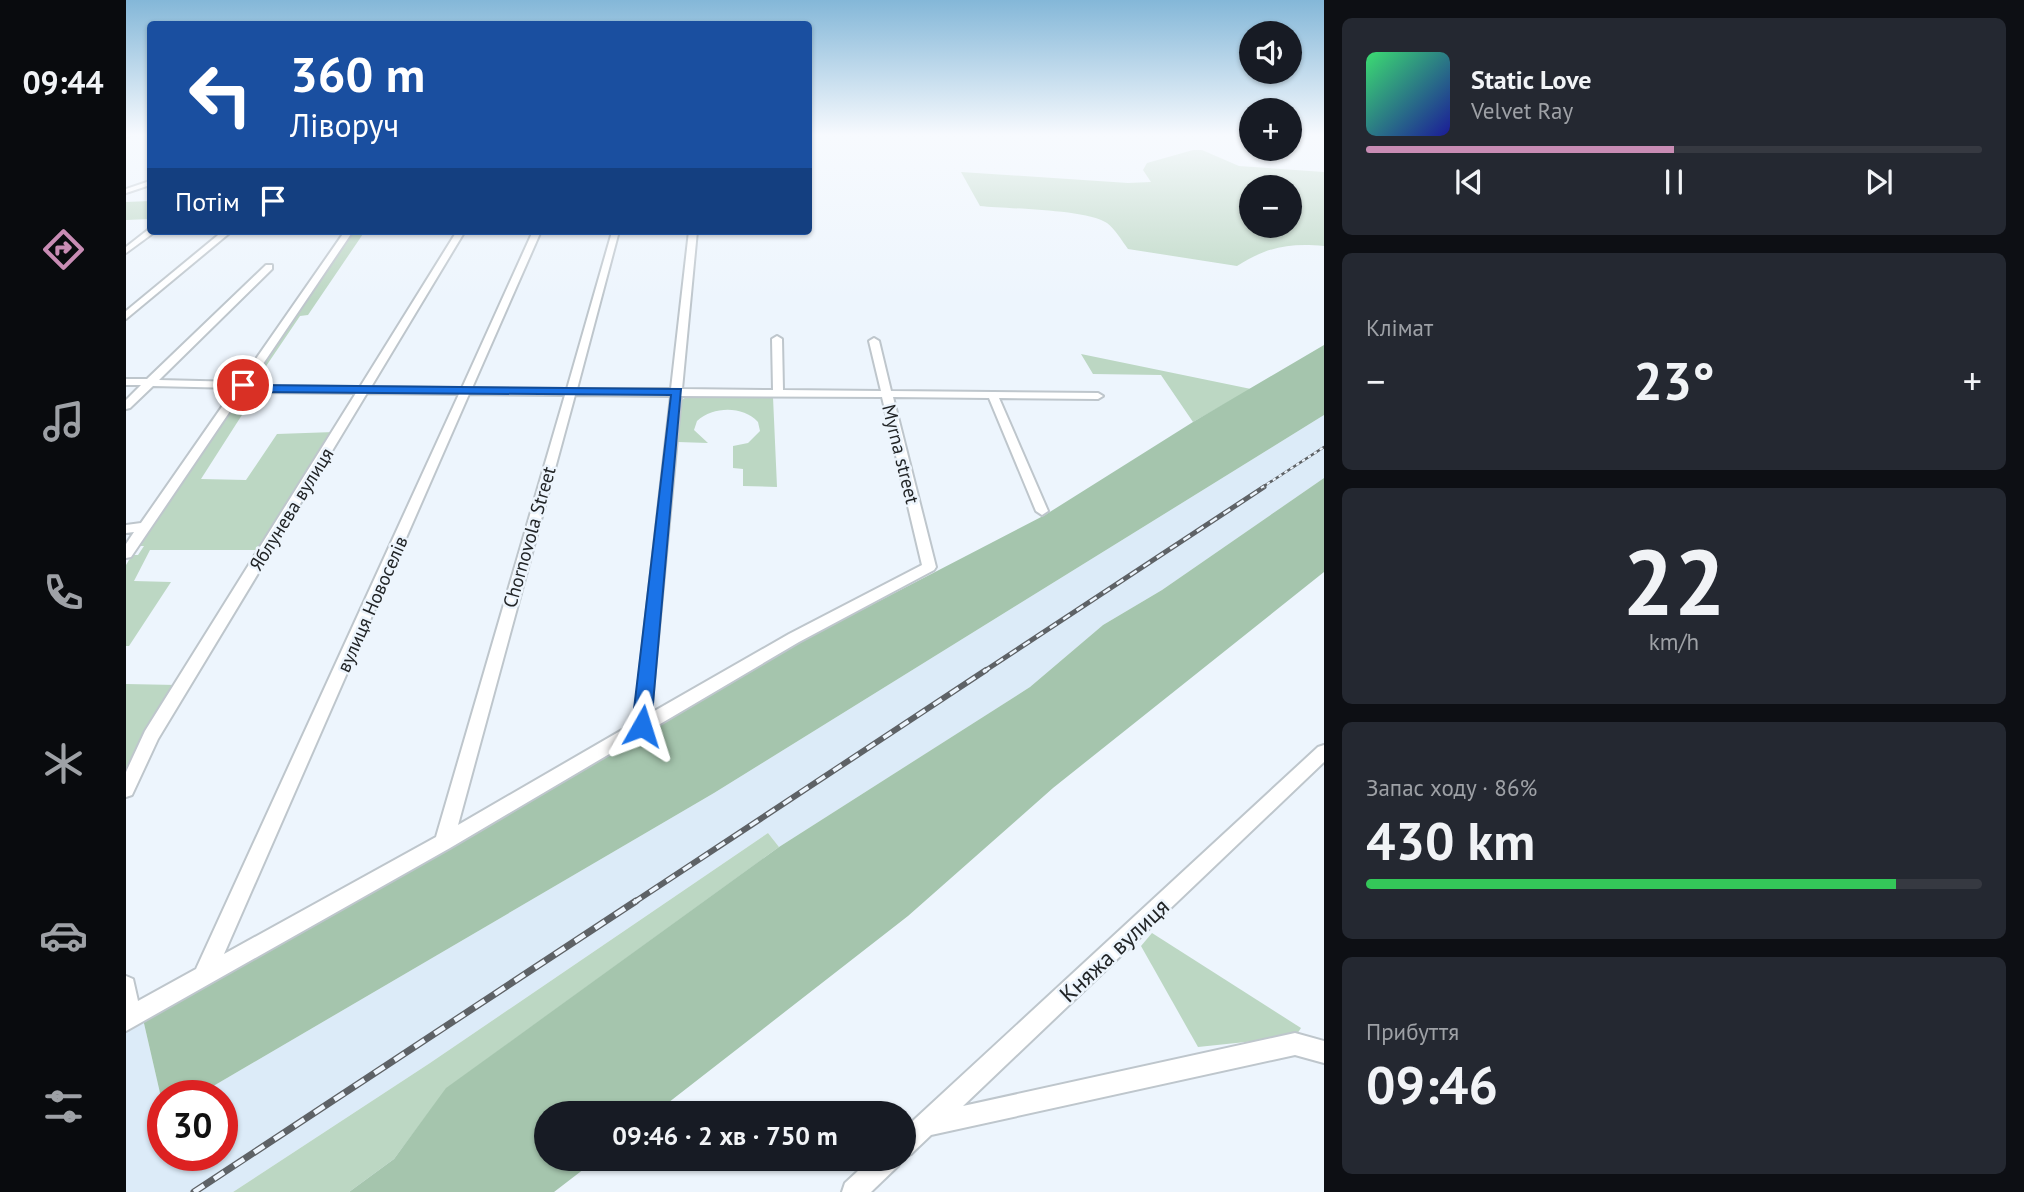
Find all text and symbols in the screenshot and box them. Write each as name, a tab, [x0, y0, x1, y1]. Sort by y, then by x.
map controls	[1239, 21, 1302, 238]
button: sound	[1239, 21, 1302, 84]
text: 360 m	[290, 42, 425, 106]
icon: left	[175, 49, 266, 140]
text: 09:44	[22, 61, 104, 103]
text: Static Love	[1471, 63, 1592, 96]
text: Velvet Ray	[1471, 96, 1573, 125]
button: +	[1239, 98, 1302, 161]
text: Ліворуч	[290, 104, 399, 146]
icon: previous	[1450, 163, 1488, 201]
icon: pause	[1655, 163, 1693, 201]
icon: next	[1860, 163, 1898, 201]
button: −	[1239, 175, 1302, 238]
icon: arrive	[254, 182, 292, 220]
text: Потім	[175, 185, 240, 218]
icon: directions	[39, 225, 88, 274]
text: Клімат	[1366, 313, 1433, 342]
text: 23°	[1633, 347, 1715, 414]
pin	[213, 355, 273, 415]
text: −	[1366, 356, 1385, 405]
text: +	[1963, 356, 1982, 405]
icon: arrive	[224, 366, 262, 404]
icon: music	[39, 397, 88, 446]
street label: Myrna street	[877, 402, 925, 507]
street label: Яблунева вулиця	[244, 443, 338, 575]
street label: Chornovola Street	[497, 463, 561, 610]
text: 22	[1622, 522, 1726, 640]
street label: вулиця Новоселів	[331, 532, 413, 676]
icon: phone	[39, 568, 88, 617]
text: km/h	[1649, 627, 1699, 656]
position arrow	[605, 689, 679, 763]
icon: climate	[39, 739, 88, 788]
text: Запас ходу · 86%	[1366, 773, 1537, 802]
text: 430 km	[1366, 807, 1535, 874]
street label: Княжа вулиця	[1053, 892, 1175, 1008]
icon: car	[39, 911, 88, 960]
text: Прибуття	[1366, 1017, 1459, 1046]
text: 09:46	[1366, 1051, 1498, 1118]
speed limit sign: 30	[147, 1080, 238, 1171]
icon: filters	[39, 1082, 88, 1131]
text: 09:46 · 2 хв · 750 m	[612, 1119, 838, 1152]

